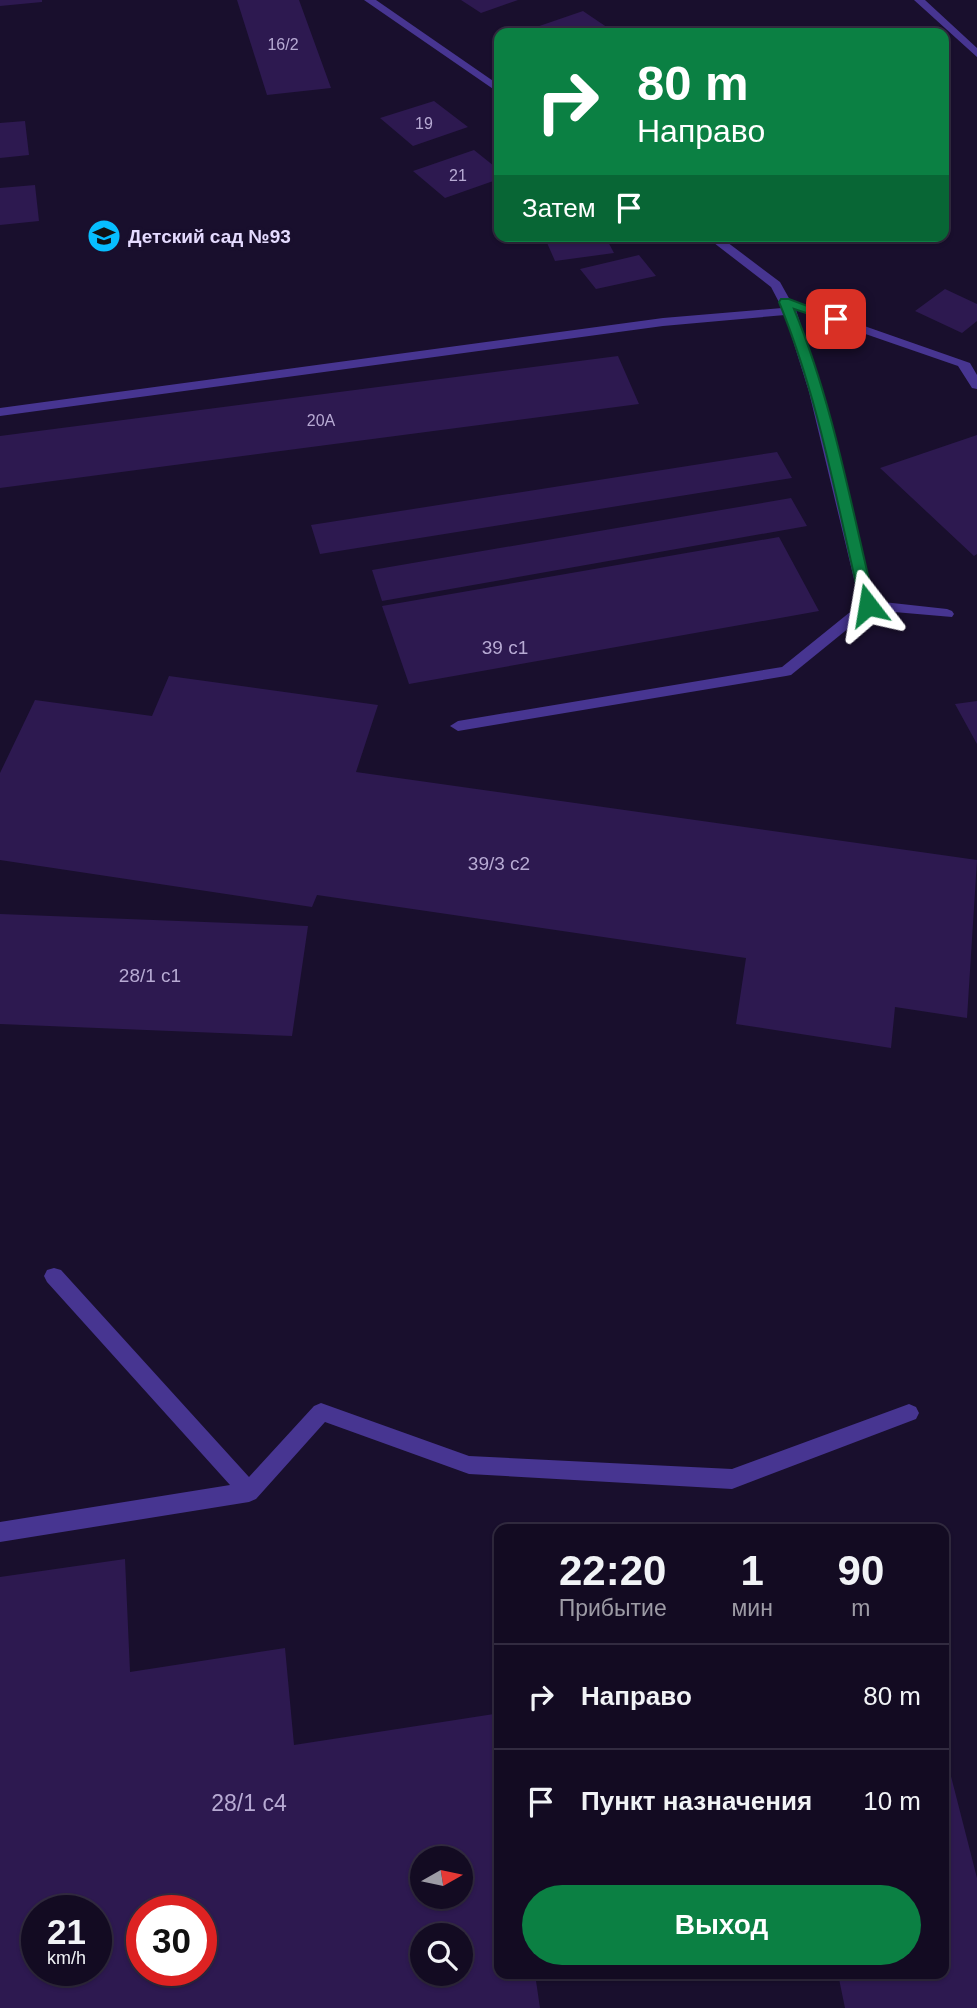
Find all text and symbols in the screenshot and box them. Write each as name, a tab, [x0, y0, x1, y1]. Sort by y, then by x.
house number: 16/2	[267, 36, 299, 53]
icon: right	[522, 56, 613, 147]
text: 80 m	[637, 56, 749, 110]
text: Направо	[637, 113, 765, 149]
house number: 19	[415, 115, 433, 132]
house number: 21	[449, 167, 467, 184]
icon: arrive	[610, 189, 648, 227]
text: Затем	[522, 193, 596, 223]
school or university icon: Детский сад №93	[85, 217, 123, 255]
place label: Детский сад №93	[128, 226, 291, 247]
pin	[806, 289, 866, 349]
icon: arrive	[817, 300, 855, 338]
house number: 20А	[307, 412, 336, 429]
position arrow	[831, 568, 905, 642]
house number: 39 с1	[482, 637, 528, 658]
house number: 39/3 с2	[468, 853, 530, 874]
house number: 28/1 с1	[119, 965, 181, 986]
text: 22:20	[559, 1547, 666, 1594]
text: 1	[740, 1547, 764, 1594]
text: 90	[838, 1547, 884, 1594]
text: Прибытие	[559, 1595, 667, 1621]
text: мин	[731, 1595, 773, 1621]
text: m	[851, 1595, 870, 1621]
icon: right	[522, 1678, 560, 1716]
text: Направо	[581, 1681, 692, 1711]
text: 80 m	[863, 1681, 921, 1711]
icon: arrive	[522, 1783, 560, 1821]
text: Пункт назначения	[581, 1786, 812, 1816]
text: 10 m	[863, 1786, 921, 1816]
house number: 28/1 с4	[211, 1790, 287, 1816]
north arrow	[410, 1846, 472, 1909]
map controls	[410, 1846, 473, 1986]
button: Выход	[522, 1885, 921, 1965]
speed limit sign: 30	[126, 1895, 217, 1986]
text: 21	[47, 1912, 86, 1951]
button: search	[410, 1923, 473, 1986]
text: km/h	[47, 1948, 86, 1968]

